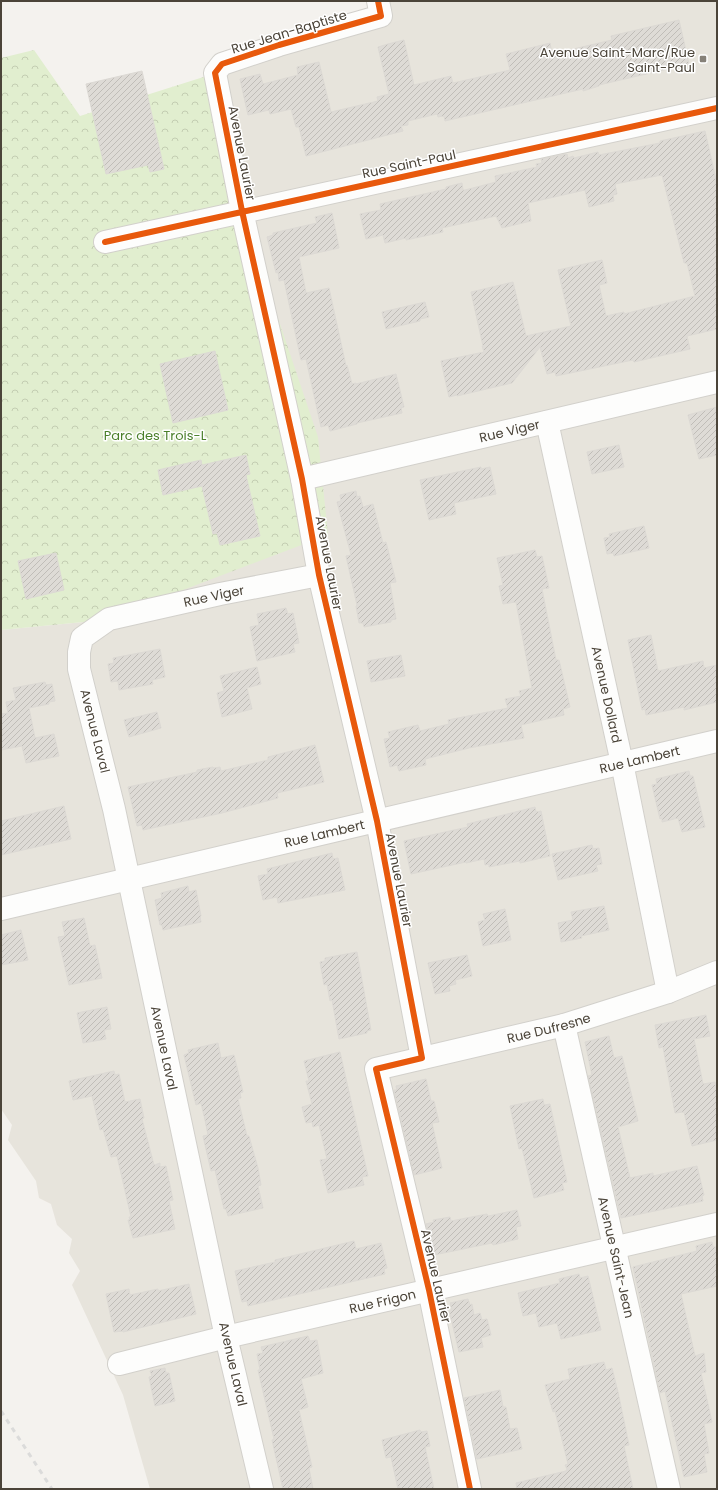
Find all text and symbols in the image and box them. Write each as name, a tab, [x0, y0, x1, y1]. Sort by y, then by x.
street label: Rue Jean-Baptiste	[229, 5, 349, 59]
place label: Avenue Saint-Marc/Rue Saint-Paul	[540, 43, 695, 77]
marker: Avenue Saint-Marc/Rue Saint-Paul	[698, 54, 708, 64]
street label: Avenue Laurier	[224, 104, 261, 202]
street label: Rue Saint-Paul	[360, 145, 458, 183]
street label: Rue Viger	[477, 414, 542, 447]
park label: Parc des Trois-L	[104, 426, 207, 445]
street label: Avenue Laurier	[311, 514, 348, 612]
street label: Rue Viger	[182, 580, 246, 611]
street label: Avenue Dollard	[587, 644, 627, 745]
street label: Avenue Laval	[75, 687, 115, 775]
street label: Rue Lambert	[598, 740, 682, 778]
street label: Rue Lambert	[282, 814, 367, 852]
street label: Avenue Laurier	[381, 831, 418, 929]
street label: Avenue Laval	[146, 1004, 182, 1092]
street label: Rue Dufresne	[505, 1008, 593, 1048]
street label: Avenue Saint-Jean	[594, 1194, 640, 1320]
street label: Avenue Laurier	[416, 1227, 456, 1325]
street label: Rue Frigon	[347, 1284, 418, 1318]
street label: Avenue Laval	[214, 1320, 252, 1408]

